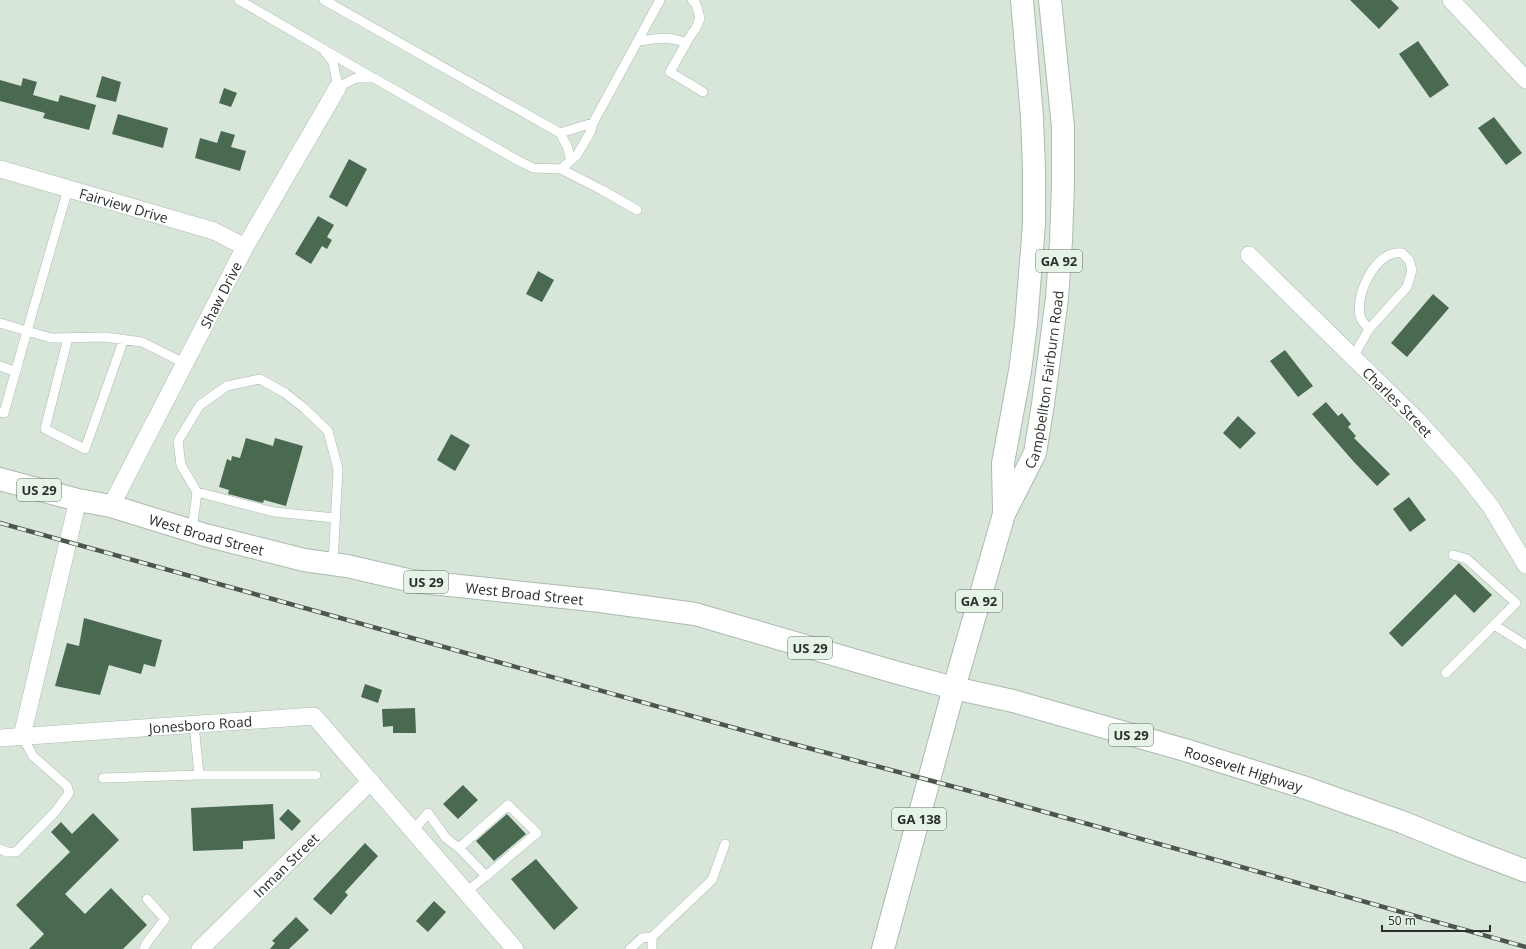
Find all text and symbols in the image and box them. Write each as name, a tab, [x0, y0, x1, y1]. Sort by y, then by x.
street label: Fairview Drive	[77, 183, 171, 227]
road number: GA 92	[1036, 250, 1082, 272]
street label: Shaw Drive	[195, 258, 246, 331]
street label: Campbellton Fairburn Road	[1019, 290, 1067, 472]
street label: Charles Street	[1359, 362, 1437, 441]
road number: US 29	[17, 479, 61, 501]
street label: West Broad Street	[147, 509, 266, 559]
road number: US 29	[404, 571, 448, 593]
street label: West Broad Street	[465, 577, 584, 609]
road number: GA 92	[956, 590, 1002, 612]
road number: US 29	[788, 637, 832, 659]
street label: Jonesboro Road	[146, 711, 253, 737]
road number: US 29	[1109, 724, 1153, 746]
street label: Roosevelt Highway	[1182, 741, 1306, 796]
road number: GA 138	[892, 808, 946, 830]
street label: Inman Street	[249, 828, 322, 901]
scale bar	[1382, 907, 1490, 933]
text: 50 m	[1388, 912, 1416, 929]

